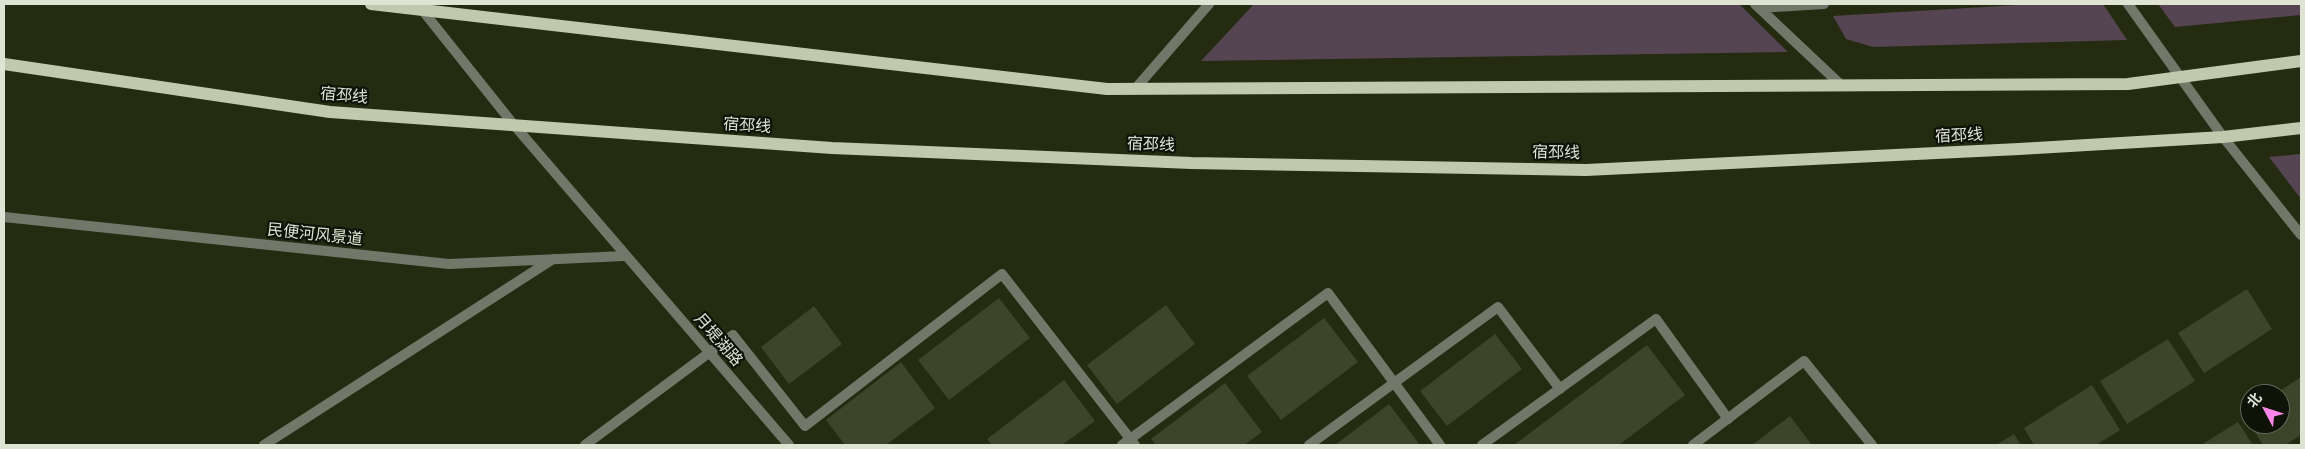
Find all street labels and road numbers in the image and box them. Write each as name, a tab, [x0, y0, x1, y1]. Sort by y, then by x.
street label: 宿邳线	[319, 84, 369, 108]
street label: 宿邳线	[722, 115, 772, 137]
street label: 宿邳线	[1935, 125, 1983, 147]
street label: 宿邳线	[1127, 135, 1175, 155]
street label: 宿邳线	[1532, 143, 1580, 163]
street label: 民便河风景道	[266, 220, 364, 250]
street label: 月堤湖路	[690, 310, 746, 370]

